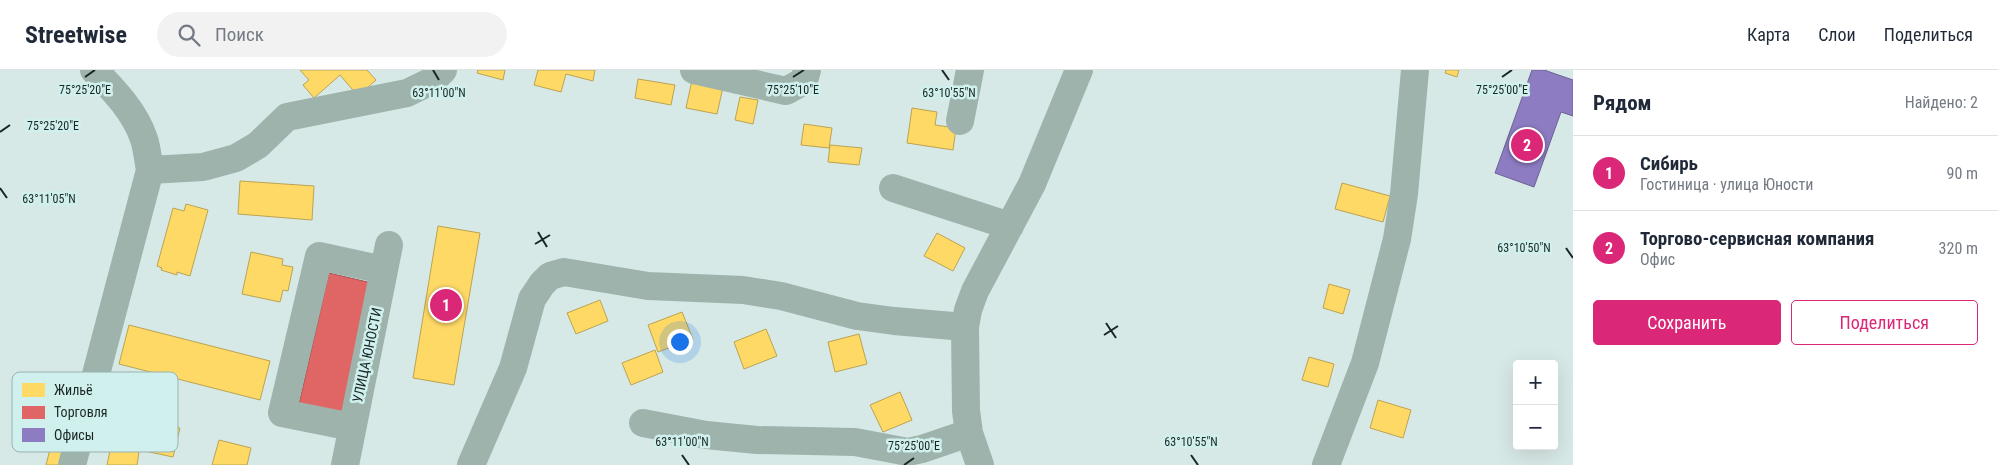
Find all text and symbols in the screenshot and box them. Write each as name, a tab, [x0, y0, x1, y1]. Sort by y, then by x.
search box	[157, 12, 507, 57]
text: Streetwise	[25, 21, 127, 49]
icon: search	[175, 21, 203, 49]
text: Поиск	[215, 23, 264, 46]
text: Карта	[1747, 24, 1790, 45]
text: Слои	[1818, 24, 1856, 45]
text: Поделиться	[1884, 24, 1973, 45]
text: 75°25'20"E	[59, 83, 111, 97]
text: 75°25'10"E	[767, 83, 819, 97]
text: 75°25'00"E	[1476, 83, 1528, 97]
text: 63°11'00"N	[412, 86, 466, 100]
text: 63°10'55"N	[922, 86, 976, 100]
text: Рядом	[1593, 91, 1652, 115]
text: Найдено: 2	[1905, 93, 1978, 112]
text: 75°25'20"E	[27, 119, 79, 133]
pin: 2	[1511, 126, 1543, 164]
text: Сибирь	[1640, 152, 1698, 175]
text: 1	[1605, 164, 1613, 183]
text: 90 m	[1946, 164, 1978, 183]
text: Гостиница · улица Юности	[1640, 175, 1813, 194]
text: 63°11'05"N	[22, 192, 76, 206]
text: Торгово-сервисная компания	[1640, 227, 1874, 250]
text: 2	[1605, 239, 1613, 258]
text: 320 m	[1939, 239, 1978, 258]
text: 63°10'50"N	[1497, 241, 1551, 255]
text: Офис	[1640, 250, 1675, 269]
pin: 1	[430, 286, 462, 324]
button: Сохранить	[1593, 300, 1781, 345]
button: Поделиться	[1791, 300, 1978, 345]
street label: УЛИЦА ЮНОСТИ	[349, 306, 385, 404]
your location	[667, 329, 693, 355]
map controls	[1513, 360, 1558, 450]
button: +	[1513, 360, 1558, 405]
legend	[12, 372, 178, 452]
text: Жильё	[54, 382, 93, 398]
text: Торговля	[54, 404, 108, 420]
button: −	[1513, 405, 1558, 450]
text: Офисы	[54, 427, 94, 443]
text: 63°11'00"N	[655, 435, 709, 449]
text: 63°10'55"N	[1164, 435, 1218, 449]
text: 75°25'00"E	[888, 439, 940, 453]

